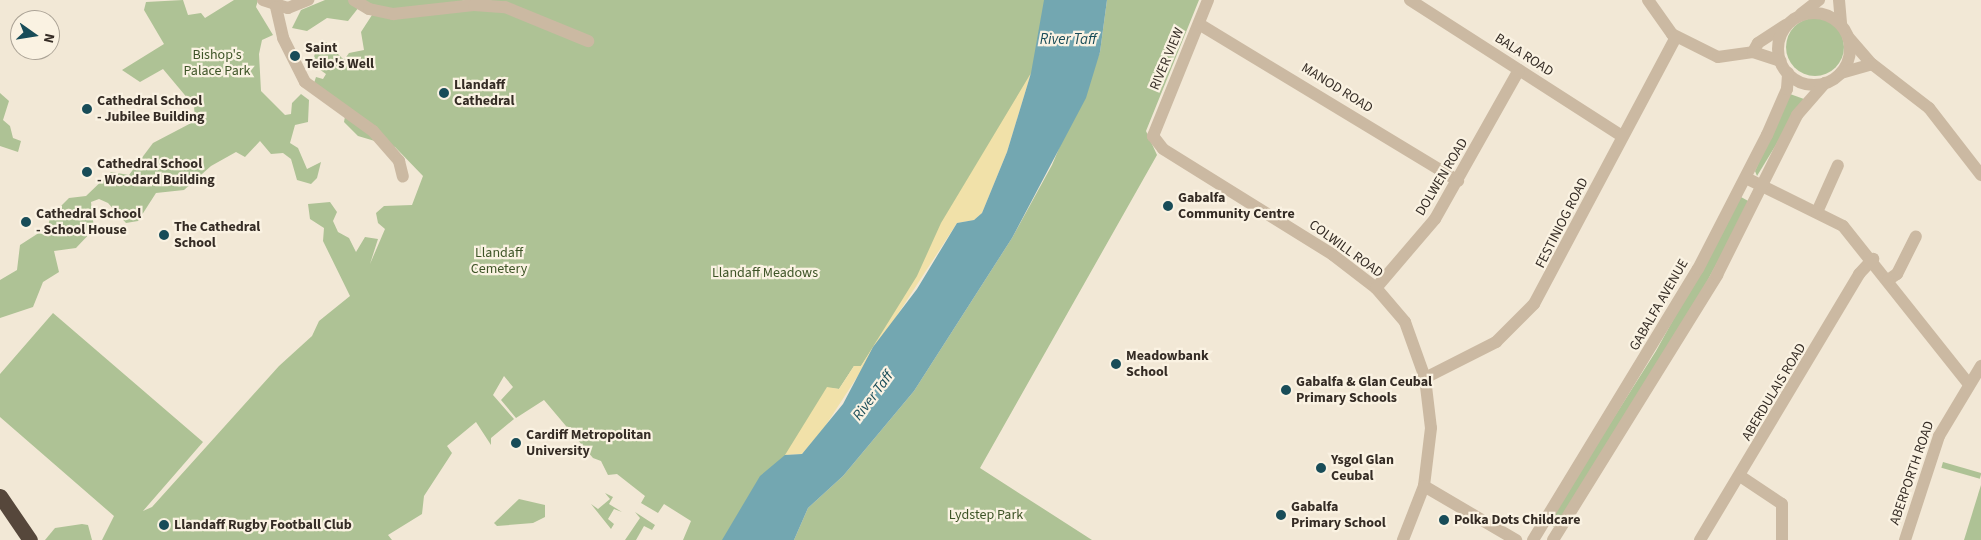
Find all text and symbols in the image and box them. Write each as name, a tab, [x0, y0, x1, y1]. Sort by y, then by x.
north arrow	[10, 10, 60, 60]
street label: RIVER VIEW	[1146, 25, 1188, 93]
street label: BALA ROAD	[1492, 30, 1556, 80]
text: N	[38, 31, 59, 45]
water label: River Taff	[1040, 31, 1096, 49]
place label: Saint Teilo's Well	[305, 40, 374, 72]
park label: Bishop's Palace Park	[183, 47, 251, 80]
marker: Saint Teilo's Well	[289, 50, 301, 62]
street label: MANOD ROAD	[1298, 59, 1376, 117]
place label: Llandaff Cathedral	[454, 77, 514, 110]
marker: Llandaff Cathedral	[438, 87, 450, 99]
place label: Cathedral School - Jubilee Building	[97, 93, 204, 125]
marker: Cathedral School - Jubilee Building	[81, 103, 93, 115]
street label: DOLWEN ROAD	[1412, 135, 1472, 219]
place label: Cathedral School - Woodard Building	[97, 156, 215, 188]
marker: Cathedral School - Woodard Building	[81, 166, 93, 178]
street label: FESTINIOG ROAD	[1532, 175, 1592, 271]
place label: Gabalfa Community Centre	[1178, 190, 1295, 222]
marker: Gabalfa Community Centre	[1162, 200, 1174, 212]
place label: Cathedral School - School House	[36, 206, 141, 238]
marker: Cathedral School - School House	[20, 216, 32, 228]
street label: COLWILL ROAD	[1306, 217, 1386, 281]
place label: The Cathedral School	[174, 219, 260, 252]
marker: The Cathedral School	[158, 229, 170, 241]
park label: Llandaff Cemetery	[471, 245, 527, 278]
street label: GABALFA AVENUE	[1626, 256, 1692, 354]
park label: Llandaff Meadows	[712, 265, 818, 281]
street label: ABERDULAIS ROAD	[1738, 340, 1810, 444]
place label: Meadowbank School	[1126, 348, 1209, 381]
marker: Meadowbank School	[1110, 358, 1122, 370]
water label: River Taff	[849, 368, 897, 424]
place label: Gabalfa & Glan Ceubal Primary Schools	[1296, 374, 1432, 407]
marker: Gabalfa & Glan Ceubal Primary Schools	[1280, 384, 1292, 396]
street label: ABERPORTH ROAD	[1886, 419, 1938, 527]
place label: Cardiff Metropolitan University	[526, 427, 651, 460]
marker: Cardiff Metropolitan University	[510, 437, 522, 449]
place label: Ysgol Glan Ceubal	[1331, 452, 1394, 484]
marker: Ysgol Glan Ceubal	[1315, 462, 1327, 474]
place label: Gabalfa Primary School	[1291, 499, 1386, 532]
park label: Lydstep Park	[949, 507, 1023, 523]
marker: Gabalfa Primary School	[1275, 509, 1287, 521]
place label: Polka Dots Childcare	[1454, 512, 1581, 528]
marker: Polka Dots Childcare	[1438, 514, 1450, 526]
place label: Llandaff Rugby Football Club	[174, 517, 352, 533]
marker: Llandaff Rugby Football Club	[158, 519, 170, 531]

